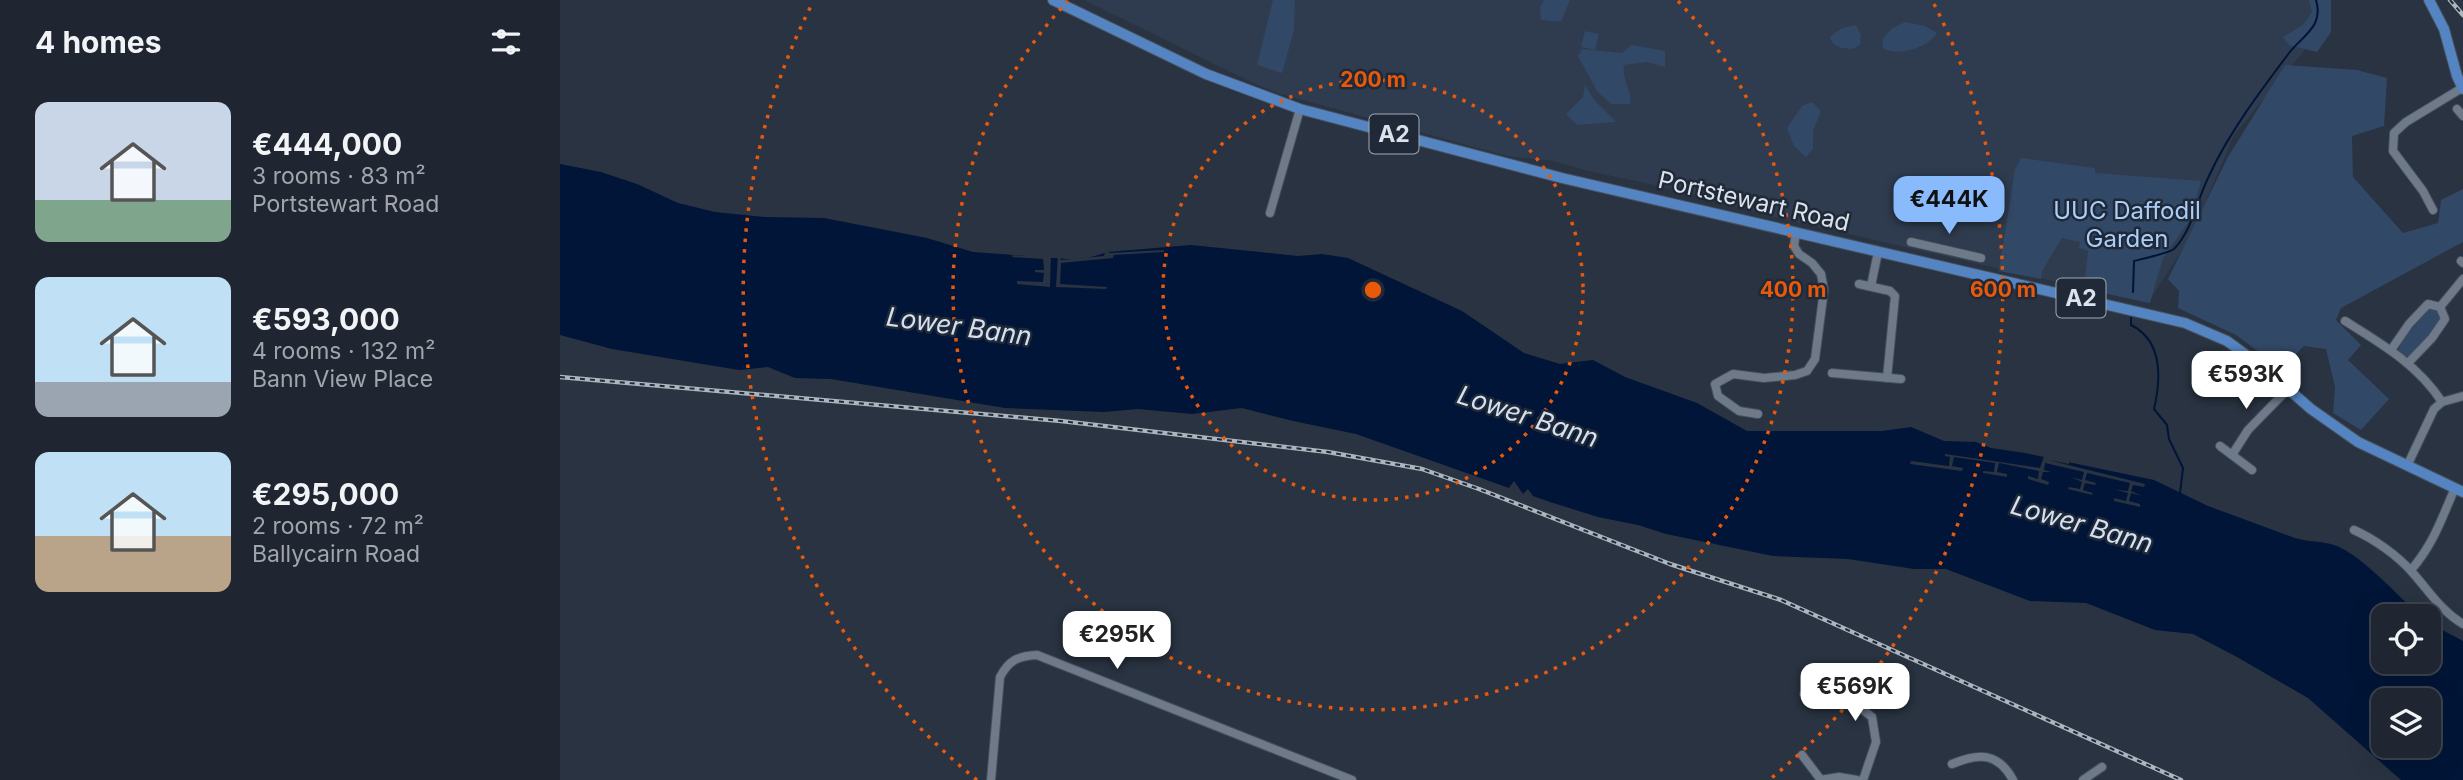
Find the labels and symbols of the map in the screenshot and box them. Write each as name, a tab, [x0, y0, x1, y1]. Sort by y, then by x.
text: 200 m	[1340, 67, 1406, 92]
road number: A2	[1370, 114, 1418, 154]
street label: Portstewart Road	[1656, 165, 1852, 237]
pin: €444K	[1900, 176, 1998, 236]
park label: UUC Daffodil Garden	[2053, 196, 2201, 253]
text: 400 m	[1760, 277, 1826, 302]
text: 600 m	[1970, 277, 2036, 302]
centre of rings	[1361, 278, 1385, 302]
road number: A2	[2056, 278, 2106, 318]
water label: Lower Bann	[884, 300, 1034, 352]
pin: €593K	[2197, 352, 2295, 411]
water label: Lower Bann	[1454, 379, 1602, 453]
water label: Lower Bann	[2007, 489, 2157, 559]
pin: €295K	[1068, 612, 1166, 671]
pin: €569K	[1806, 664, 1904, 723]

